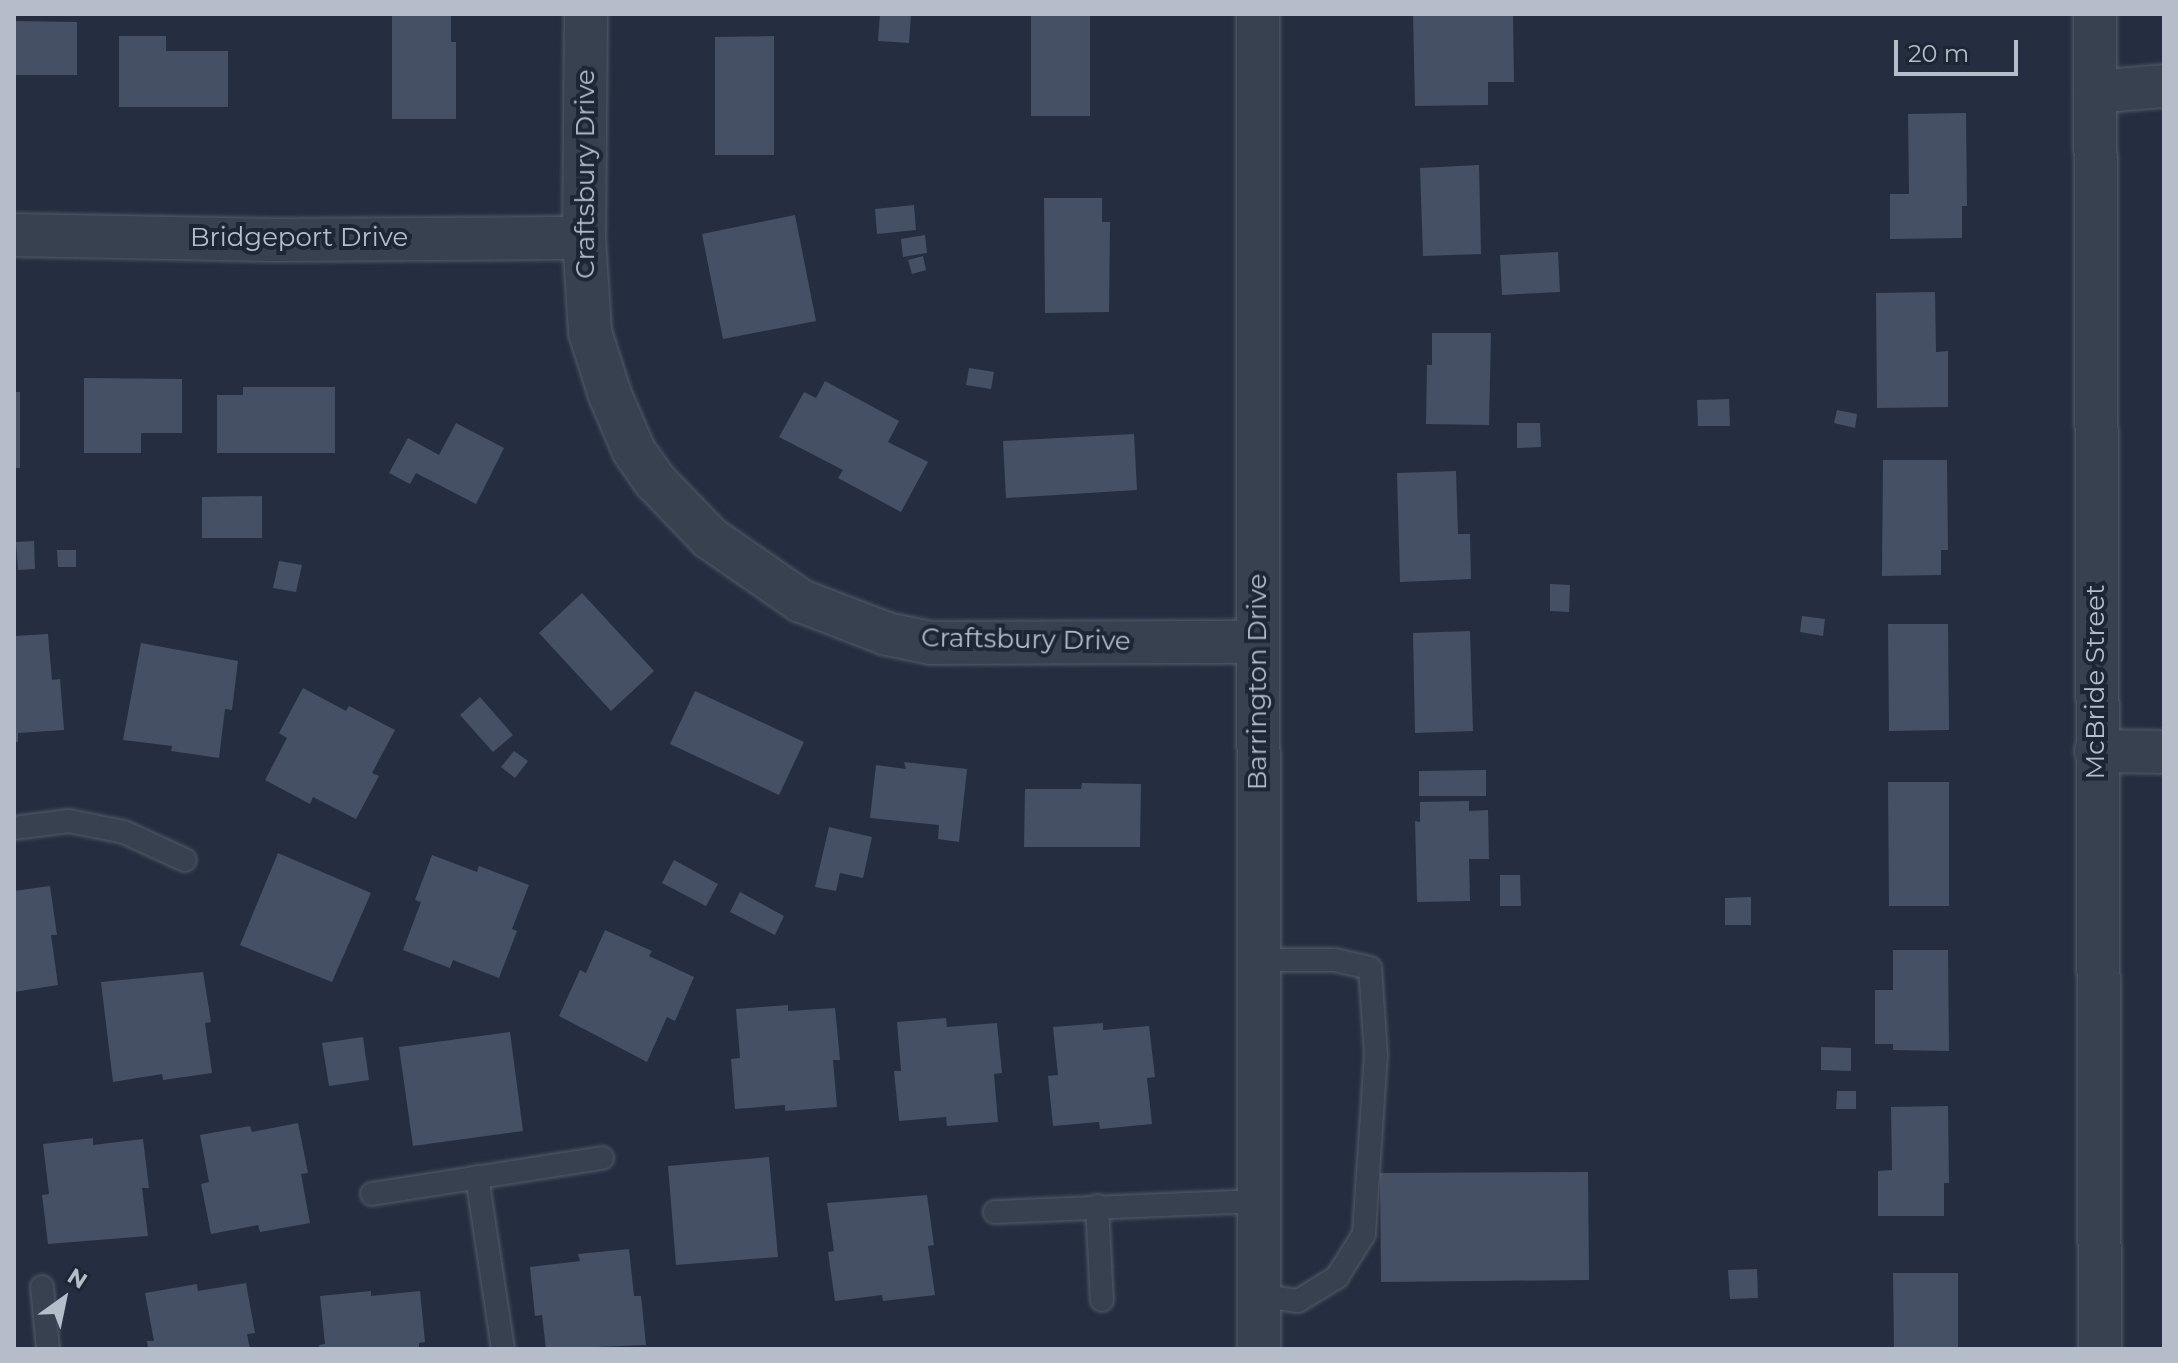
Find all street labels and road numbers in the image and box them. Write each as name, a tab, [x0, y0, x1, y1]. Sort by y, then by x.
street label: Craftsbury Drive	[570, 69, 602, 279]
street label: Bridgeport Drive	[190, 222, 408, 254]
street label: Barrington Drive	[1242, 574, 1274, 790]
street label: McBride Street	[2080, 584, 2112, 780]
street label: Craftsbury Drive	[921, 623, 1131, 657]

